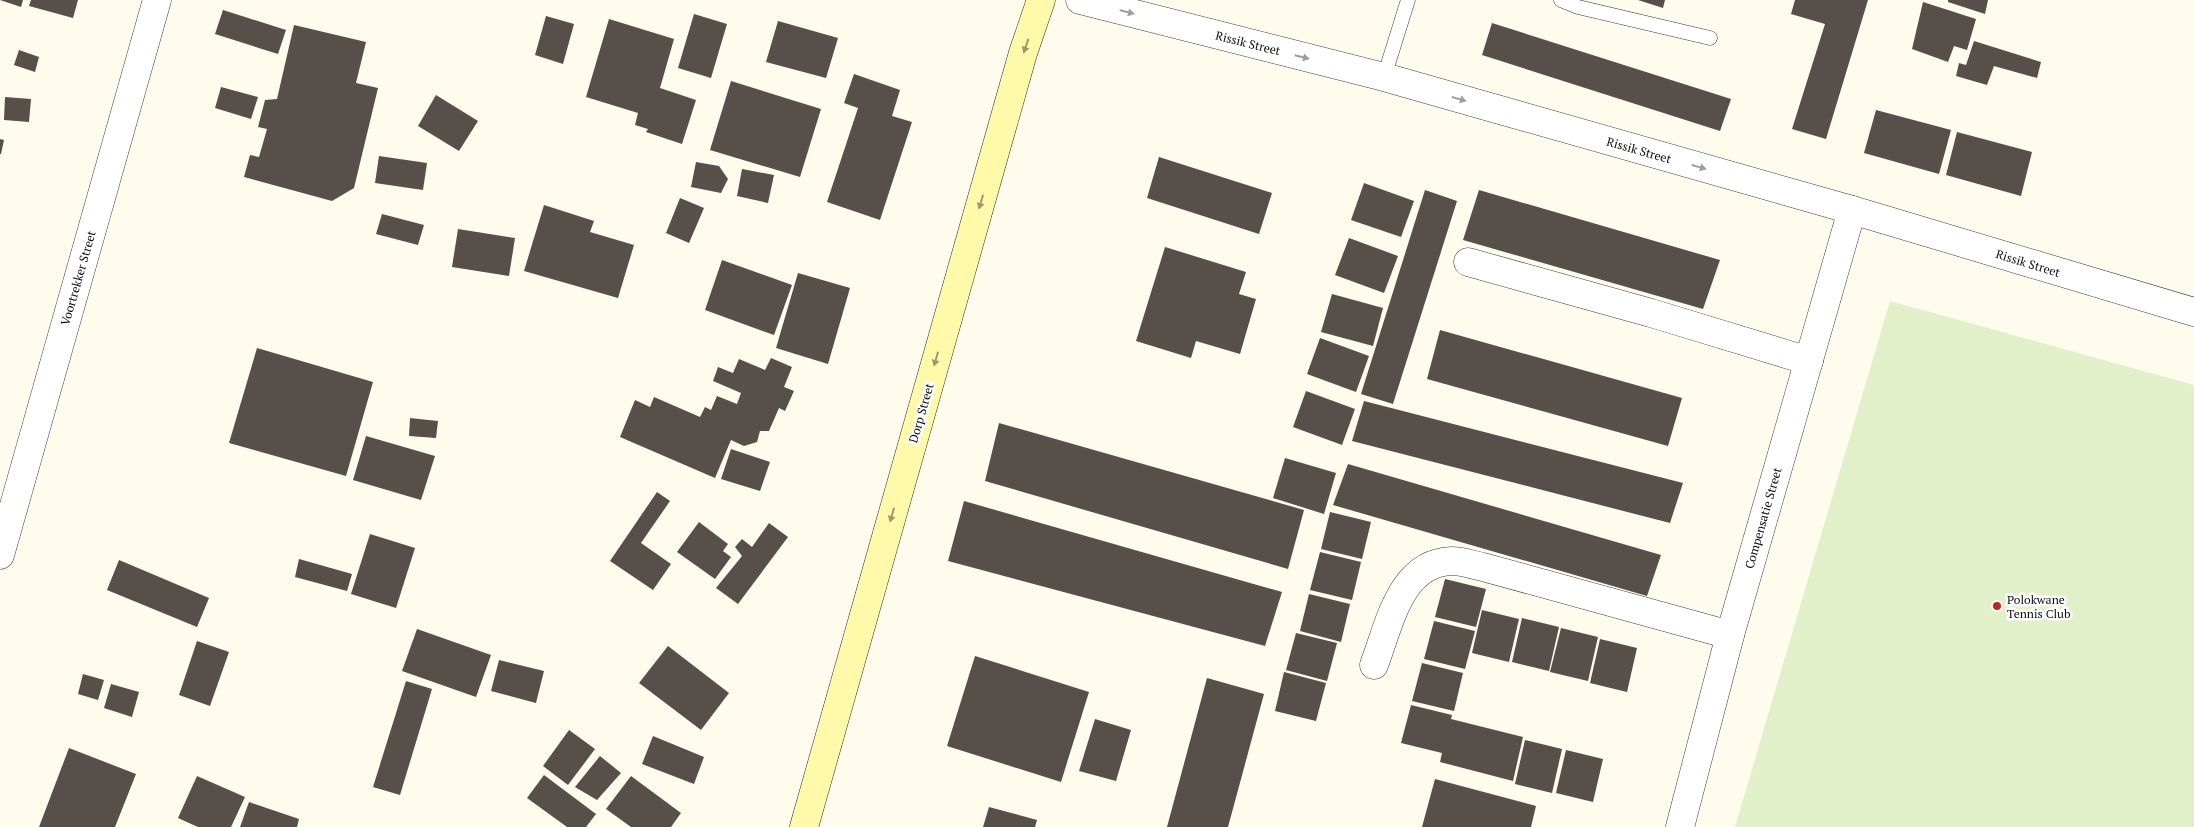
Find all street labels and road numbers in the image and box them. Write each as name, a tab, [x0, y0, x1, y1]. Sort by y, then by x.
street label: Rissik Street	[1214, 28, 1283, 58]
street label: Rissik Street	[1605, 134, 1673, 167]
street label: Voortrekker Street	[57, 228, 99, 327]
street label: Rissik Street	[1994, 246, 2062, 280]
street label: Dorp Street	[905, 381, 937, 445]
street label: Compensatie Street	[1741, 465, 1785, 570]

